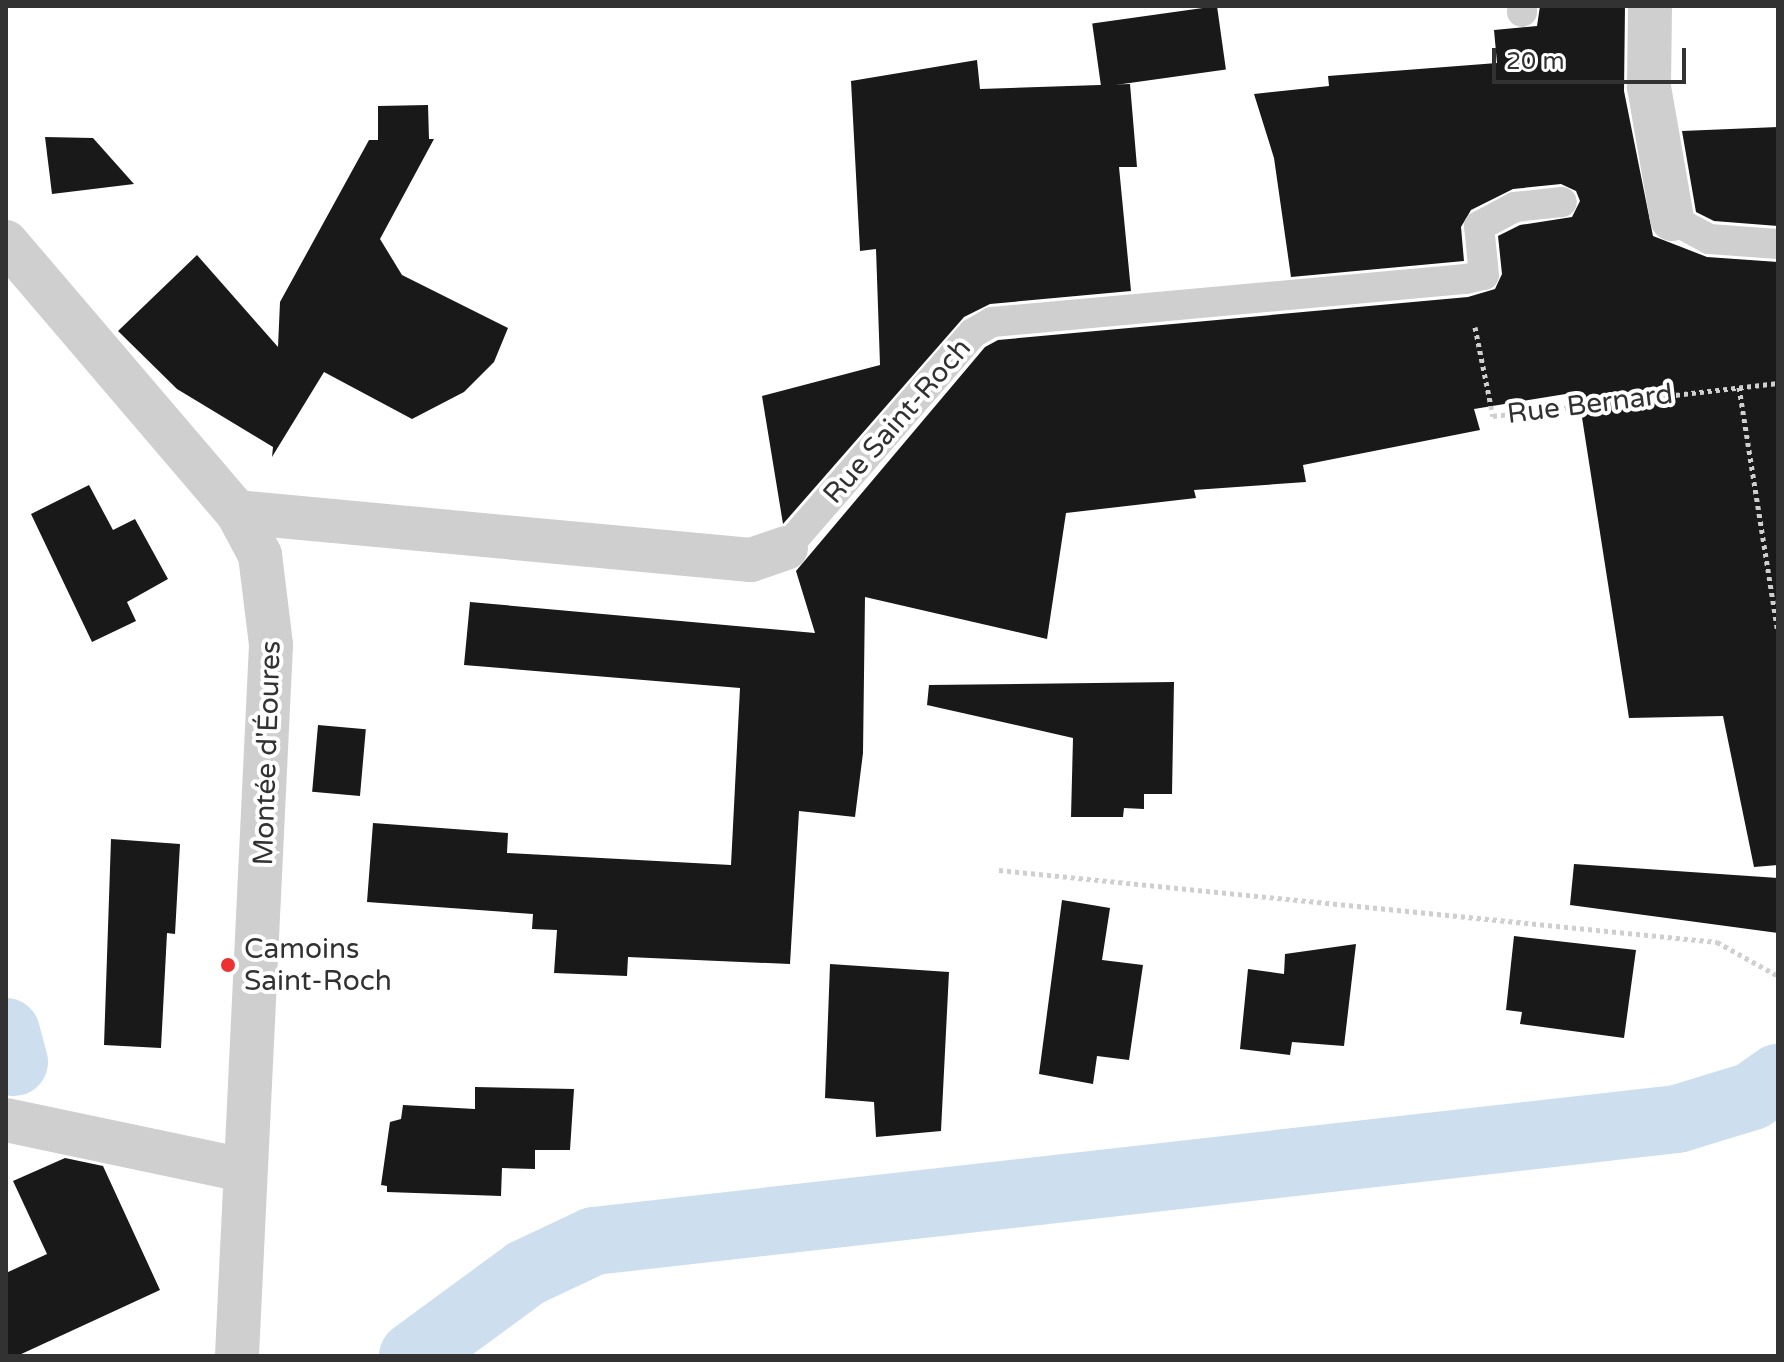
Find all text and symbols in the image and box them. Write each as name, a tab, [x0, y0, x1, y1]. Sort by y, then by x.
scale bar	[1496, 32, 1690, 82]
text: 20 m	[1506, 47, 1564, 76]
street label: Rue Saint-Roch	[816, 332, 978, 510]
street label: Rue Bernard	[1505, 377, 1675, 431]
street label: Montée d'Éoures	[246, 640, 288, 866]
place label: Camoins Saint-Roch	[244, 932, 392, 998]
marker: Camoins Saint-Roch	[219, 956, 237, 974]

